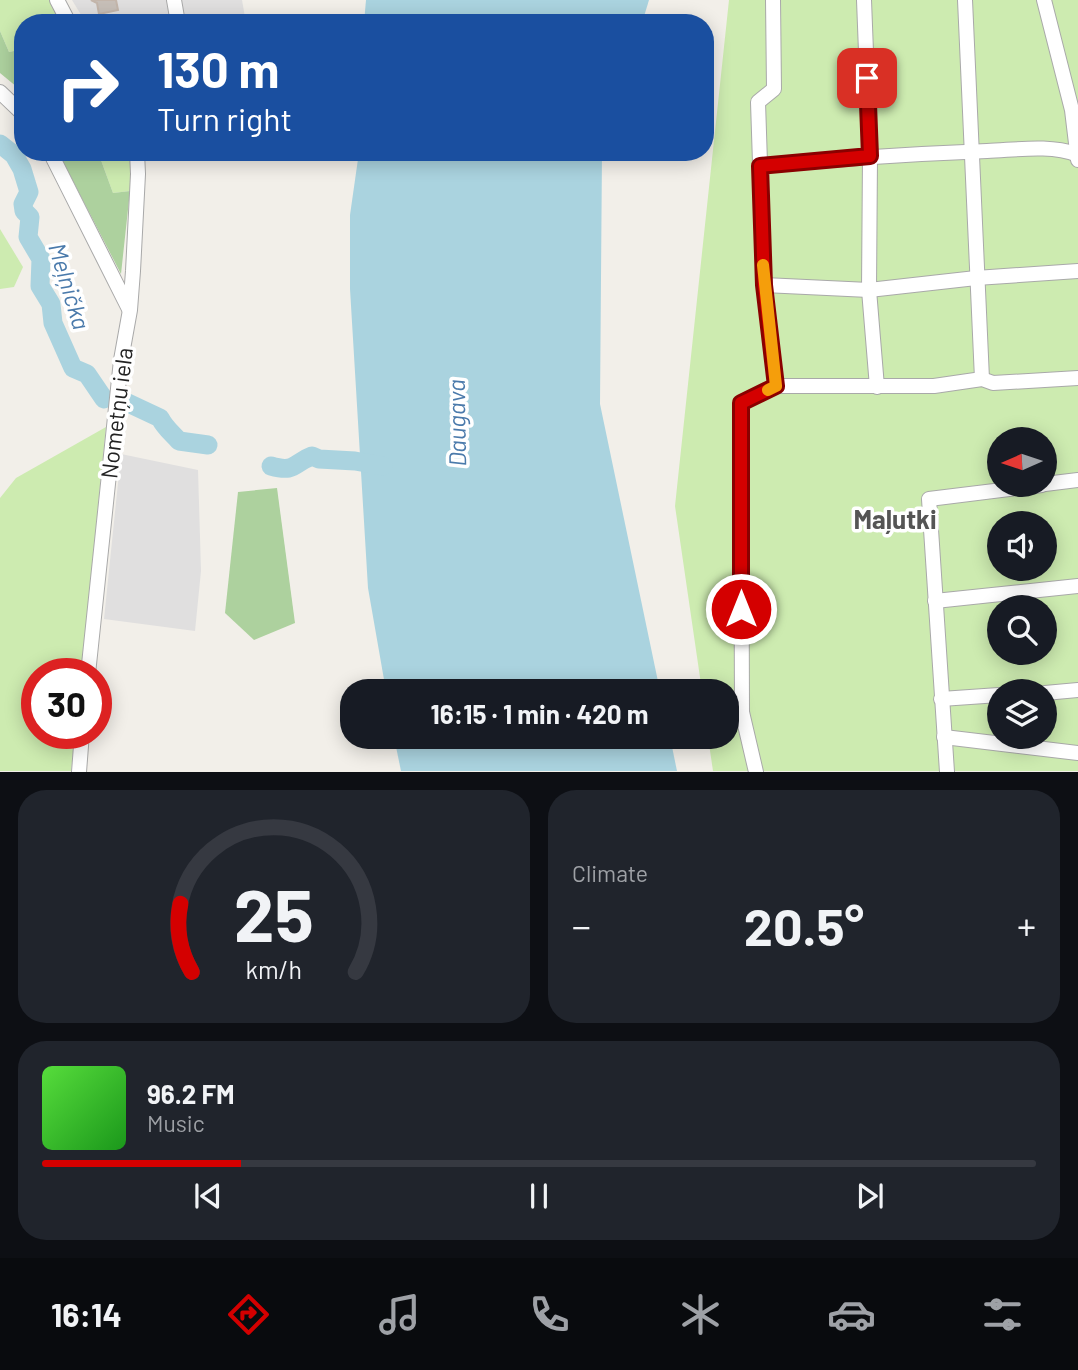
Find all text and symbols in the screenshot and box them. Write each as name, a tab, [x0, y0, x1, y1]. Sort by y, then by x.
text: 130 m	[157, 39, 279, 98]
icon: right	[42, 42, 133, 133]
pin	[837, 48, 897, 108]
icon: arrive	[848, 59, 886, 97]
text: Turn right	[157, 99, 292, 137]
water label: Meļņička	[43, 239, 97, 333]
street label: Nometņu iela	[94, 346, 138, 480]
water label: Daugava	[441, 379, 471, 467]
north arrow	[987, 427, 1057, 497]
map controls	[987, 427, 1057, 749]
district label: Maļutki	[853, 503, 937, 534]
button: sound	[987, 511, 1057, 581]
position arrow	[704, 572, 778, 646]
button: search	[987, 595, 1057, 665]
speed limit sign: 30	[21, 658, 112, 749]
button: layers	[987, 679, 1057, 749]
text: 16:15 · 1 min · 420 m	[431, 698, 648, 729]
text: Climate	[572, 859, 648, 887]
text: 25	[234, 870, 314, 958]
text: 20.5°	[744, 894, 864, 956]
text: −	[572, 902, 591, 948]
text: +	[1017, 902, 1036, 948]
text: km/h	[246, 954, 302, 984]
text: 96.2 FM	[147, 1078, 235, 1109]
text: Music	[147, 1109, 205, 1137]
icon: previous	[189, 1177, 227, 1215]
icon: pause	[520, 1177, 558, 1215]
icon: next	[851, 1177, 889, 1215]
icon: directions	[224, 1290, 273, 1339]
icon: music	[375, 1290, 424, 1339]
icon: phone	[525, 1290, 574, 1339]
icon: climate	[676, 1290, 725, 1339]
icon: car	[827, 1290, 876, 1339]
icon: filters	[978, 1290, 1027, 1339]
text: 16:14	[51, 1295, 122, 1333]

